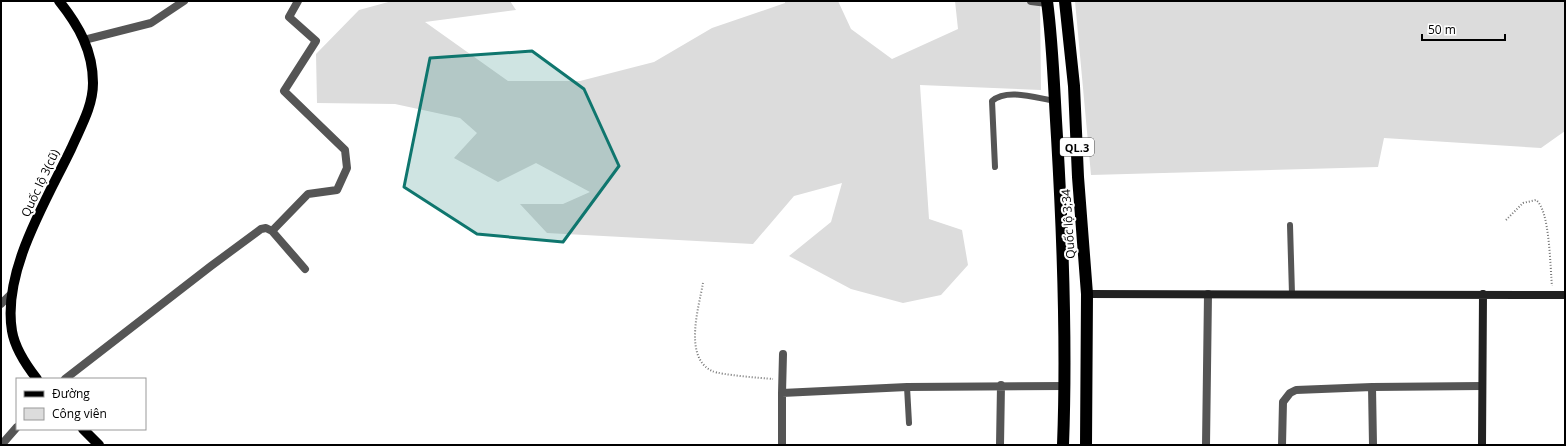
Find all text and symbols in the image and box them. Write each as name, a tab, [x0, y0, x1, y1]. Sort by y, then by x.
scale bar	[1422, 16, 1505, 42]
text: 50 m	[1428, 21, 1456, 38]
road number: QL.3	[1060, 138, 1094, 156]
street label: Quốc lộ 3(cũ)	[17, 146, 63, 220]
street label: Quốc lộ 3;34	[1057, 188, 1079, 259]
legend	[16, 378, 146, 430]
text: Đường	[52, 385, 90, 402]
text: Công viên	[52, 405, 107, 422]

